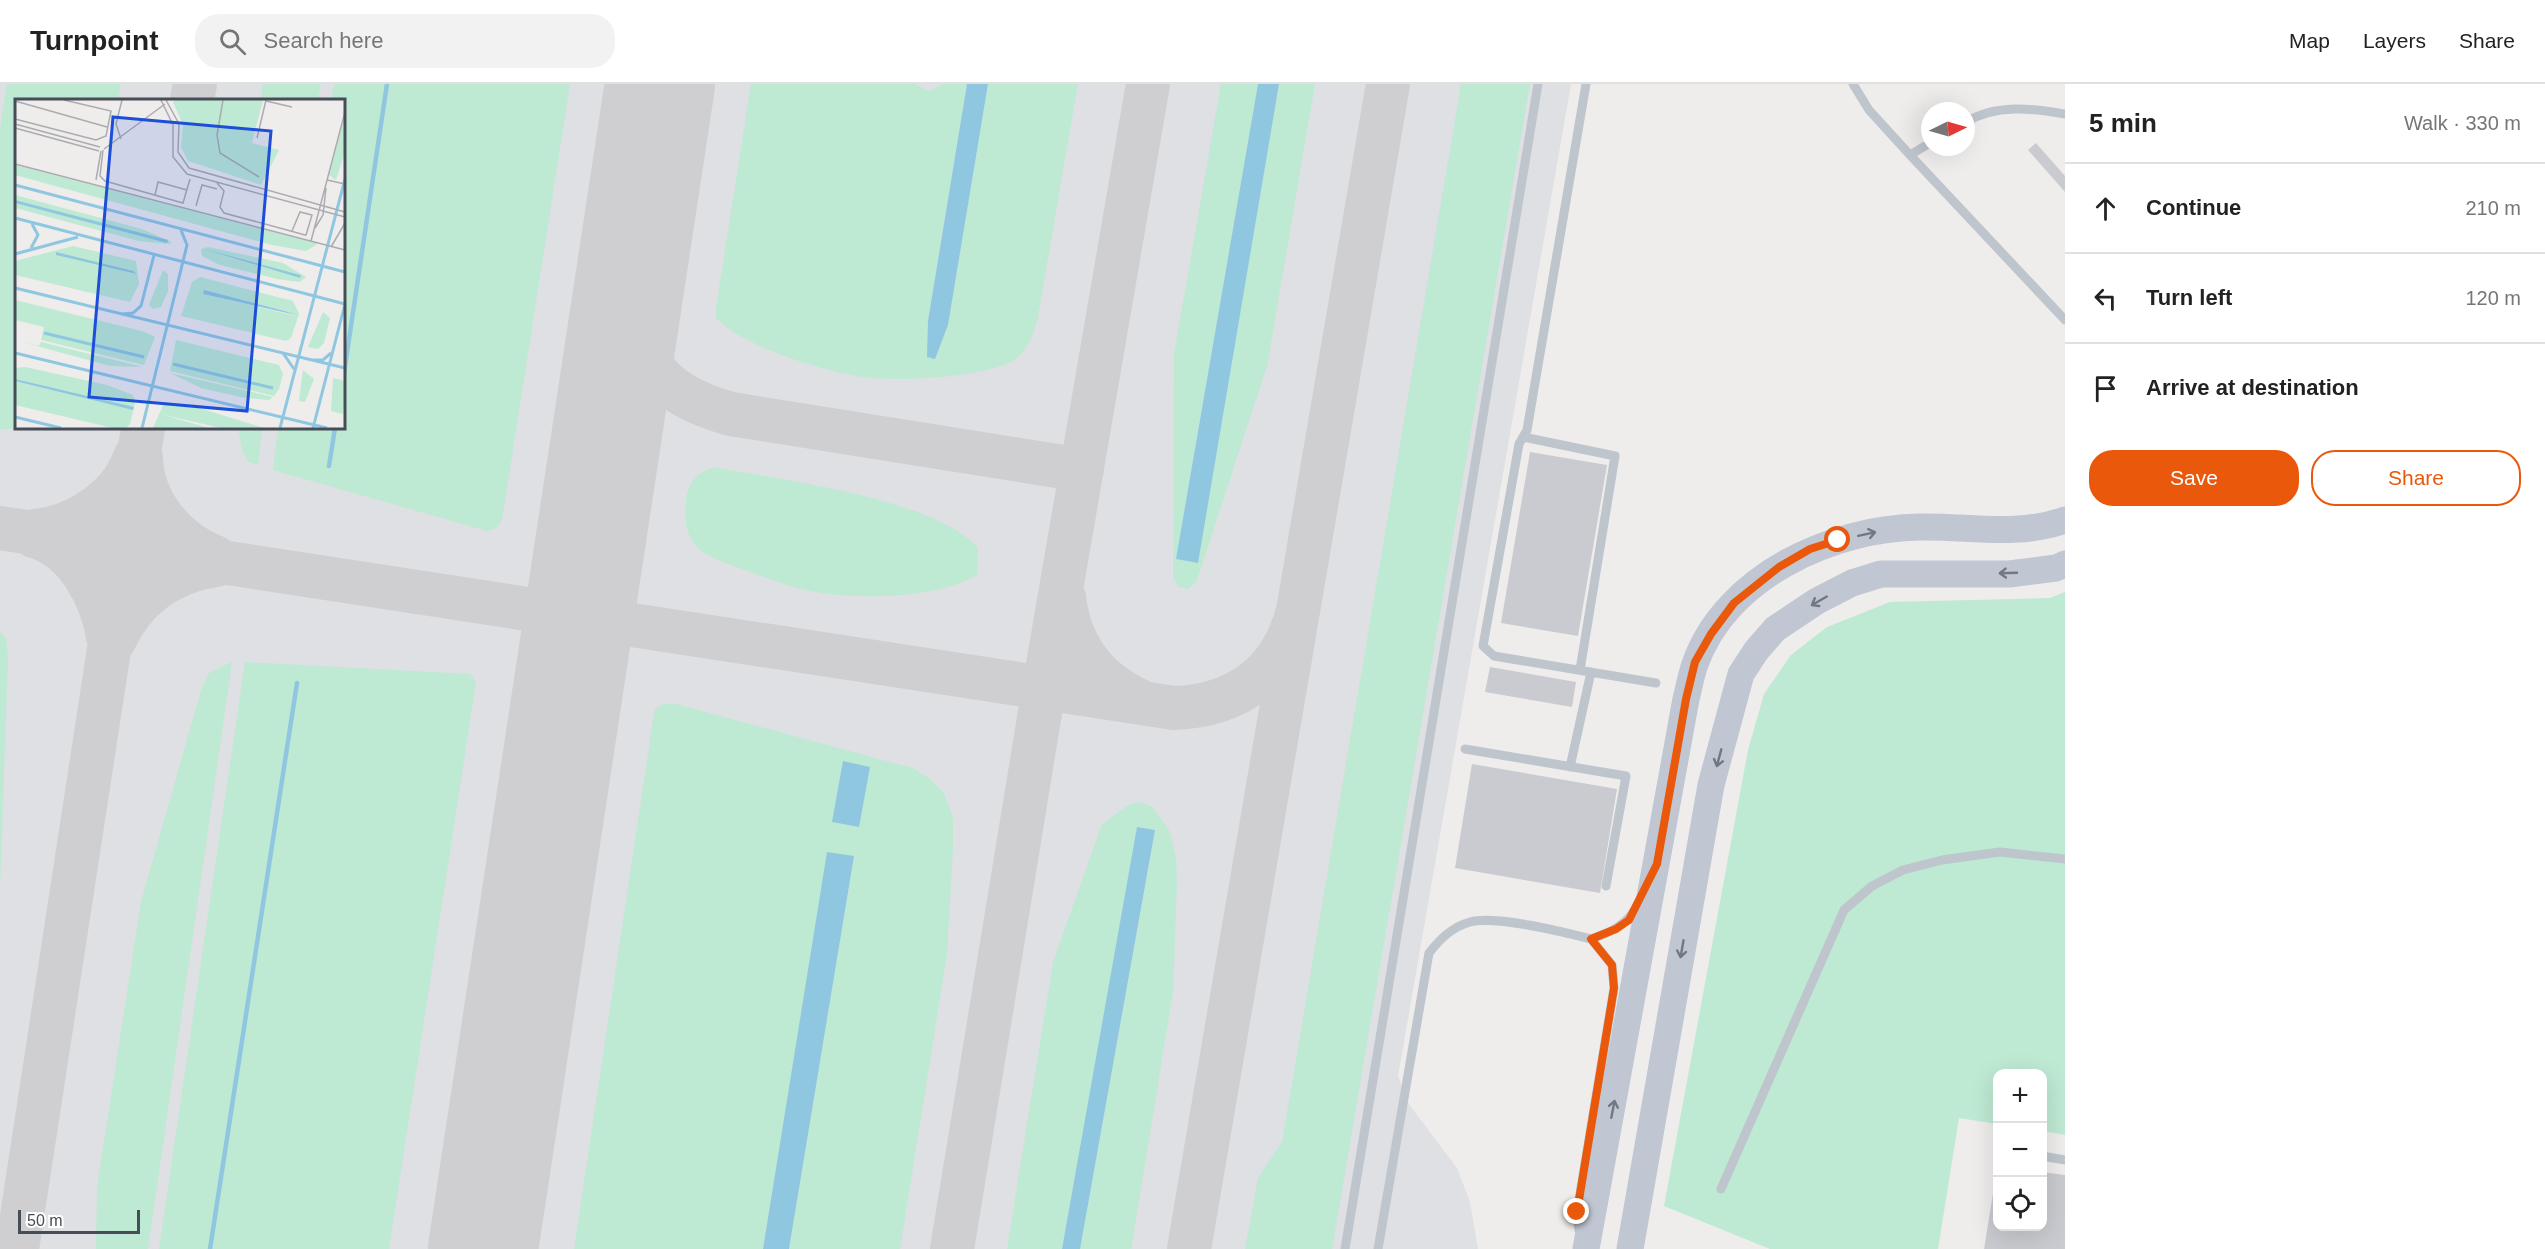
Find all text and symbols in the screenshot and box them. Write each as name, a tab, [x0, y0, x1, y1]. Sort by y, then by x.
search box	[195, 14, 615, 68]
text: Turnpoint	[30, 25, 159, 56]
icon: search	[216, 25, 249, 58]
text: Search here	[264, 28, 383, 53]
text: Map	[2289, 29, 2330, 52]
text: Layers	[2363, 29, 2426, 52]
text: Share	[2459, 29, 2515, 52]
inset map	[15, 99, 345, 429]
north arrow	[1921, 102, 1975, 156]
text: 5 min	[2089, 108, 2157, 138]
text: Walk · 330 m	[2404, 112, 2521, 134]
icon: ahead	[2089, 192, 2122, 225]
text: Continue	[2146, 195, 2241, 220]
text: 210 m	[2465, 197, 2521, 219]
icon: left	[2089, 282, 2122, 315]
text: Turn left	[2146, 285, 2232, 310]
text: 120 m	[2465, 287, 2521, 309]
icon: arrive	[2089, 372, 2122, 405]
text: Arrive at destination	[2146, 375, 2359, 400]
button: Save	[2089, 450, 2299, 506]
button: Share	[2311, 450, 2521, 506]
route start	[1824, 526, 1850, 552]
one-way arrow	[1857, 528, 1876, 539]
one-way arrow	[1998, 568, 2018, 579]
one-way arrow	[1810, 596, 1828, 607]
one-way arrow	[1712, 748, 1724, 767]
one-way arrow	[1677, 939, 1688, 959]
map controls	[1993, 1069, 2047, 1231]
button: +	[1993, 1069, 2047, 1123]
one-way arrow	[1608, 1100, 1619, 1119]
button: −	[1993, 1123, 2047, 1177]
button: locate	[1993, 1177, 2047, 1231]
route end	[1563, 1198, 1589, 1224]
scale bar	[18, 1207, 140, 1234]
text: 50 m	[27, 1212, 63, 1229]

